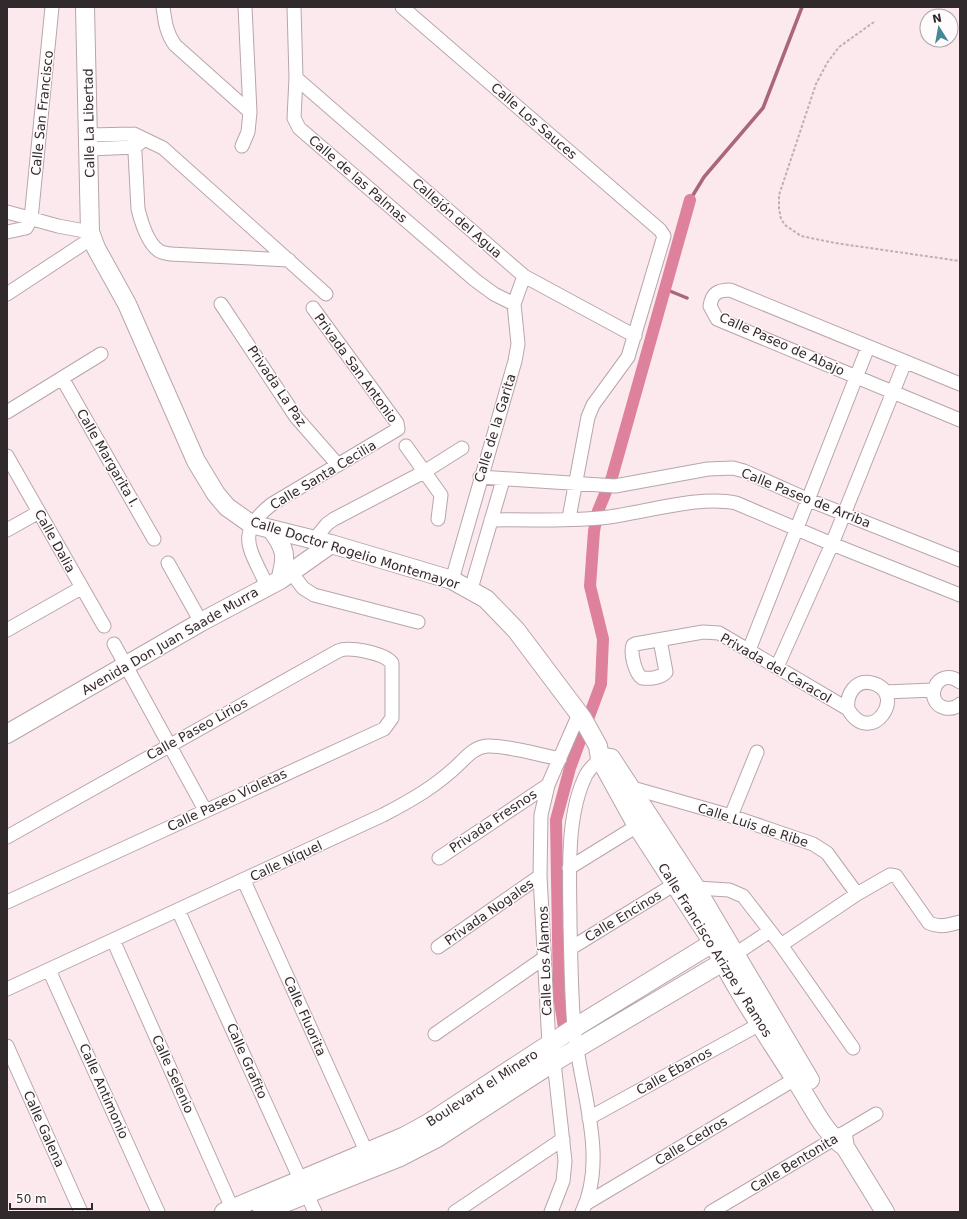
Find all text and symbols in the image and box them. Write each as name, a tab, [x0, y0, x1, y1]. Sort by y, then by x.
north arrow	[919, 8, 959, 48]
text: N	[931, 11, 943, 26]
street label: Calle San Francisco	[28, 50, 56, 176]
street label: Calle La Libertad	[81, 68, 97, 178]
street label: Calle Los Sauces	[488, 80, 580, 162]
street label: Calle de las Palmas	[306, 132, 410, 226]
street label: Callejón del Agua	[409, 175, 505, 261]
street label: Calle Paseo de Abajo	[717, 310, 847, 378]
street label: Privada San Antonio	[311, 311, 401, 425]
street label: Privada La Paz	[245, 343, 310, 429]
street label: Calle de la Garita	[471, 372, 519, 484]
street label: Calle Margarita I.	[74, 406, 142, 510]
street label: Calle Santa Cecilia	[267, 437, 379, 513]
street label: Calle Paseo de Arriba	[739, 465, 873, 531]
street label: Calle Dalia	[32, 507, 78, 575]
street label: Calle Doctor Rogelio Montemayor	[249, 514, 462, 592]
street label: Avenida Don Juan Saade Murra	[79, 584, 261, 698]
street label: Privada del Caracol	[718, 630, 834, 706]
street label: Calle Paseo Lirios	[144, 695, 250, 763]
street label: Calle Paseo Violetas	[165, 766, 289, 834]
street label: Privada Fresnos	[447, 786, 540, 856]
street label: Calle Luis de Ribe	[696, 800, 810, 850]
street label: Calle Níquel	[248, 838, 324, 884]
street label: Calle Francisco Arizpe y Ramos	[655, 860, 775, 1040]
street label: Privada Nogales	[442, 876, 536, 948]
street label: Calle Encinos	[582, 887, 664, 945]
street label: Calle Los Álamos	[536, 905, 554, 1016]
street label: Calle Fluorita	[281, 974, 329, 1058]
street label: Calle Grafito	[224, 1021, 270, 1101]
street label: Calle Selenio	[149, 1033, 197, 1115]
street label: Calle Antimonio	[76, 1041, 132, 1141]
street label: Calle Ébanos	[634, 1044, 714, 1098]
street label: Boulevard el Minero	[424, 1046, 541, 1130]
street label: Calle Galena	[20, 1088, 68, 1170]
street label: Calle Cedros	[652, 1113, 730, 1168]
street label: Calle Bentonita	[747, 1131, 841, 1195]
scale bar	[10, 1185, 92, 1211]
text: 50 m	[16, 1192, 47, 1206]

